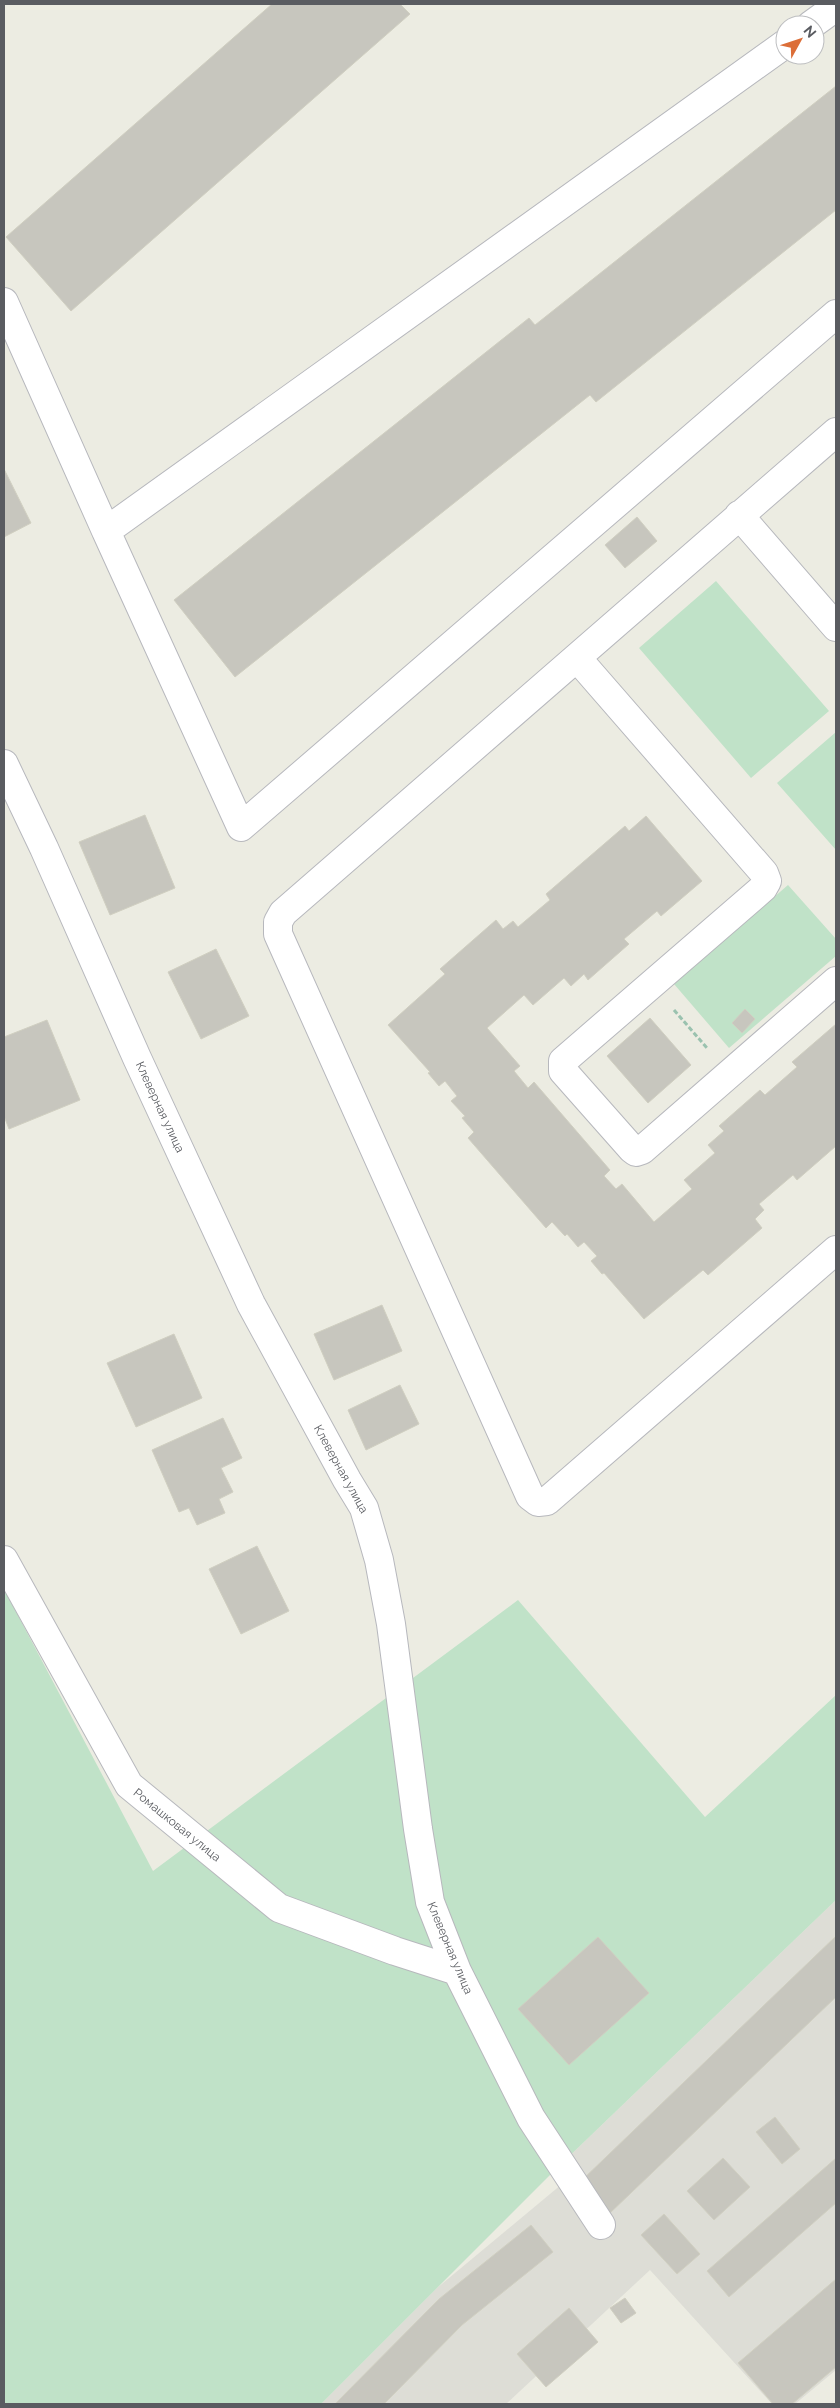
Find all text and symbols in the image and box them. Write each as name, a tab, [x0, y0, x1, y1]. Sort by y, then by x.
north arrow	[775, 15, 825, 65]
text: N	[800, 22, 820, 41]
street label: Клеверная улица	[133, 1059, 187, 1155]
street label: Клеверная улица	[311, 1422, 371, 1516]
street label: Ромашковая улица	[131, 1786, 223, 1864]
street label: Клеверная улица	[424, 1900, 476, 1996]

